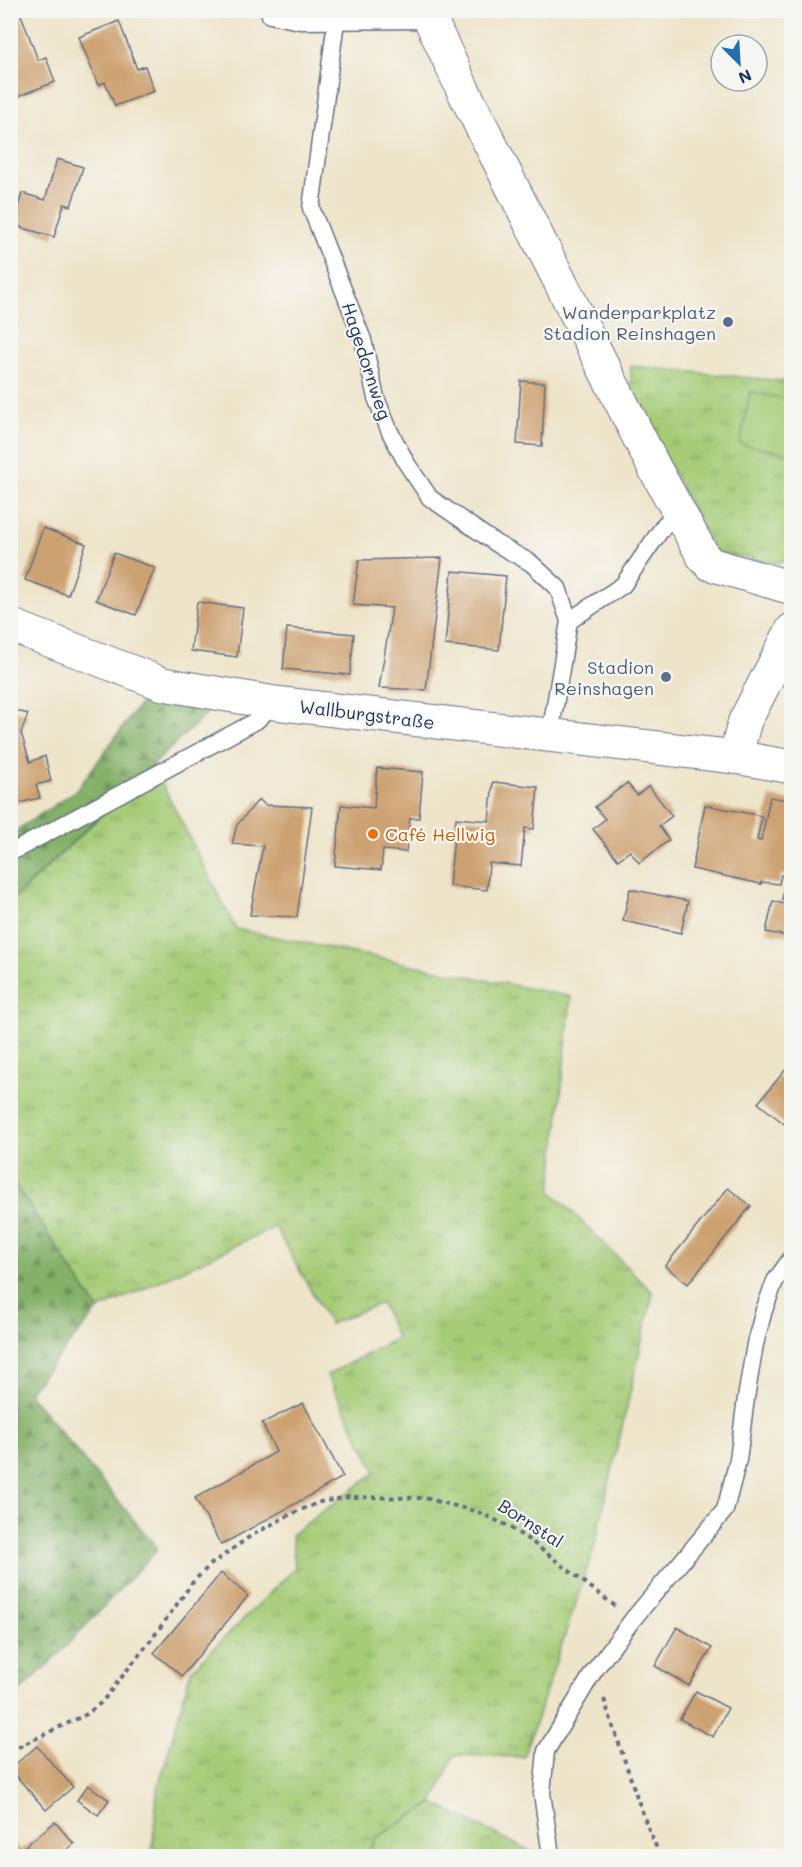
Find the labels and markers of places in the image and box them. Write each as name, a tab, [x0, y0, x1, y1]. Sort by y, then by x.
place label: Wanderparkplatz Stadion Reinshagen	[544, 300, 716, 345]
marker: Wanderparkplatz Stadion Reinshagen	[721, 315, 735, 329]
place label: Stadion Reinshagen	[554, 655, 654, 700]
marker: Stadion Reinshagen	[659, 670, 673, 684]
place label: Café Hellwig	[385, 822, 495, 846]
marker: Café Hellwig	[366, 827, 380, 841]

